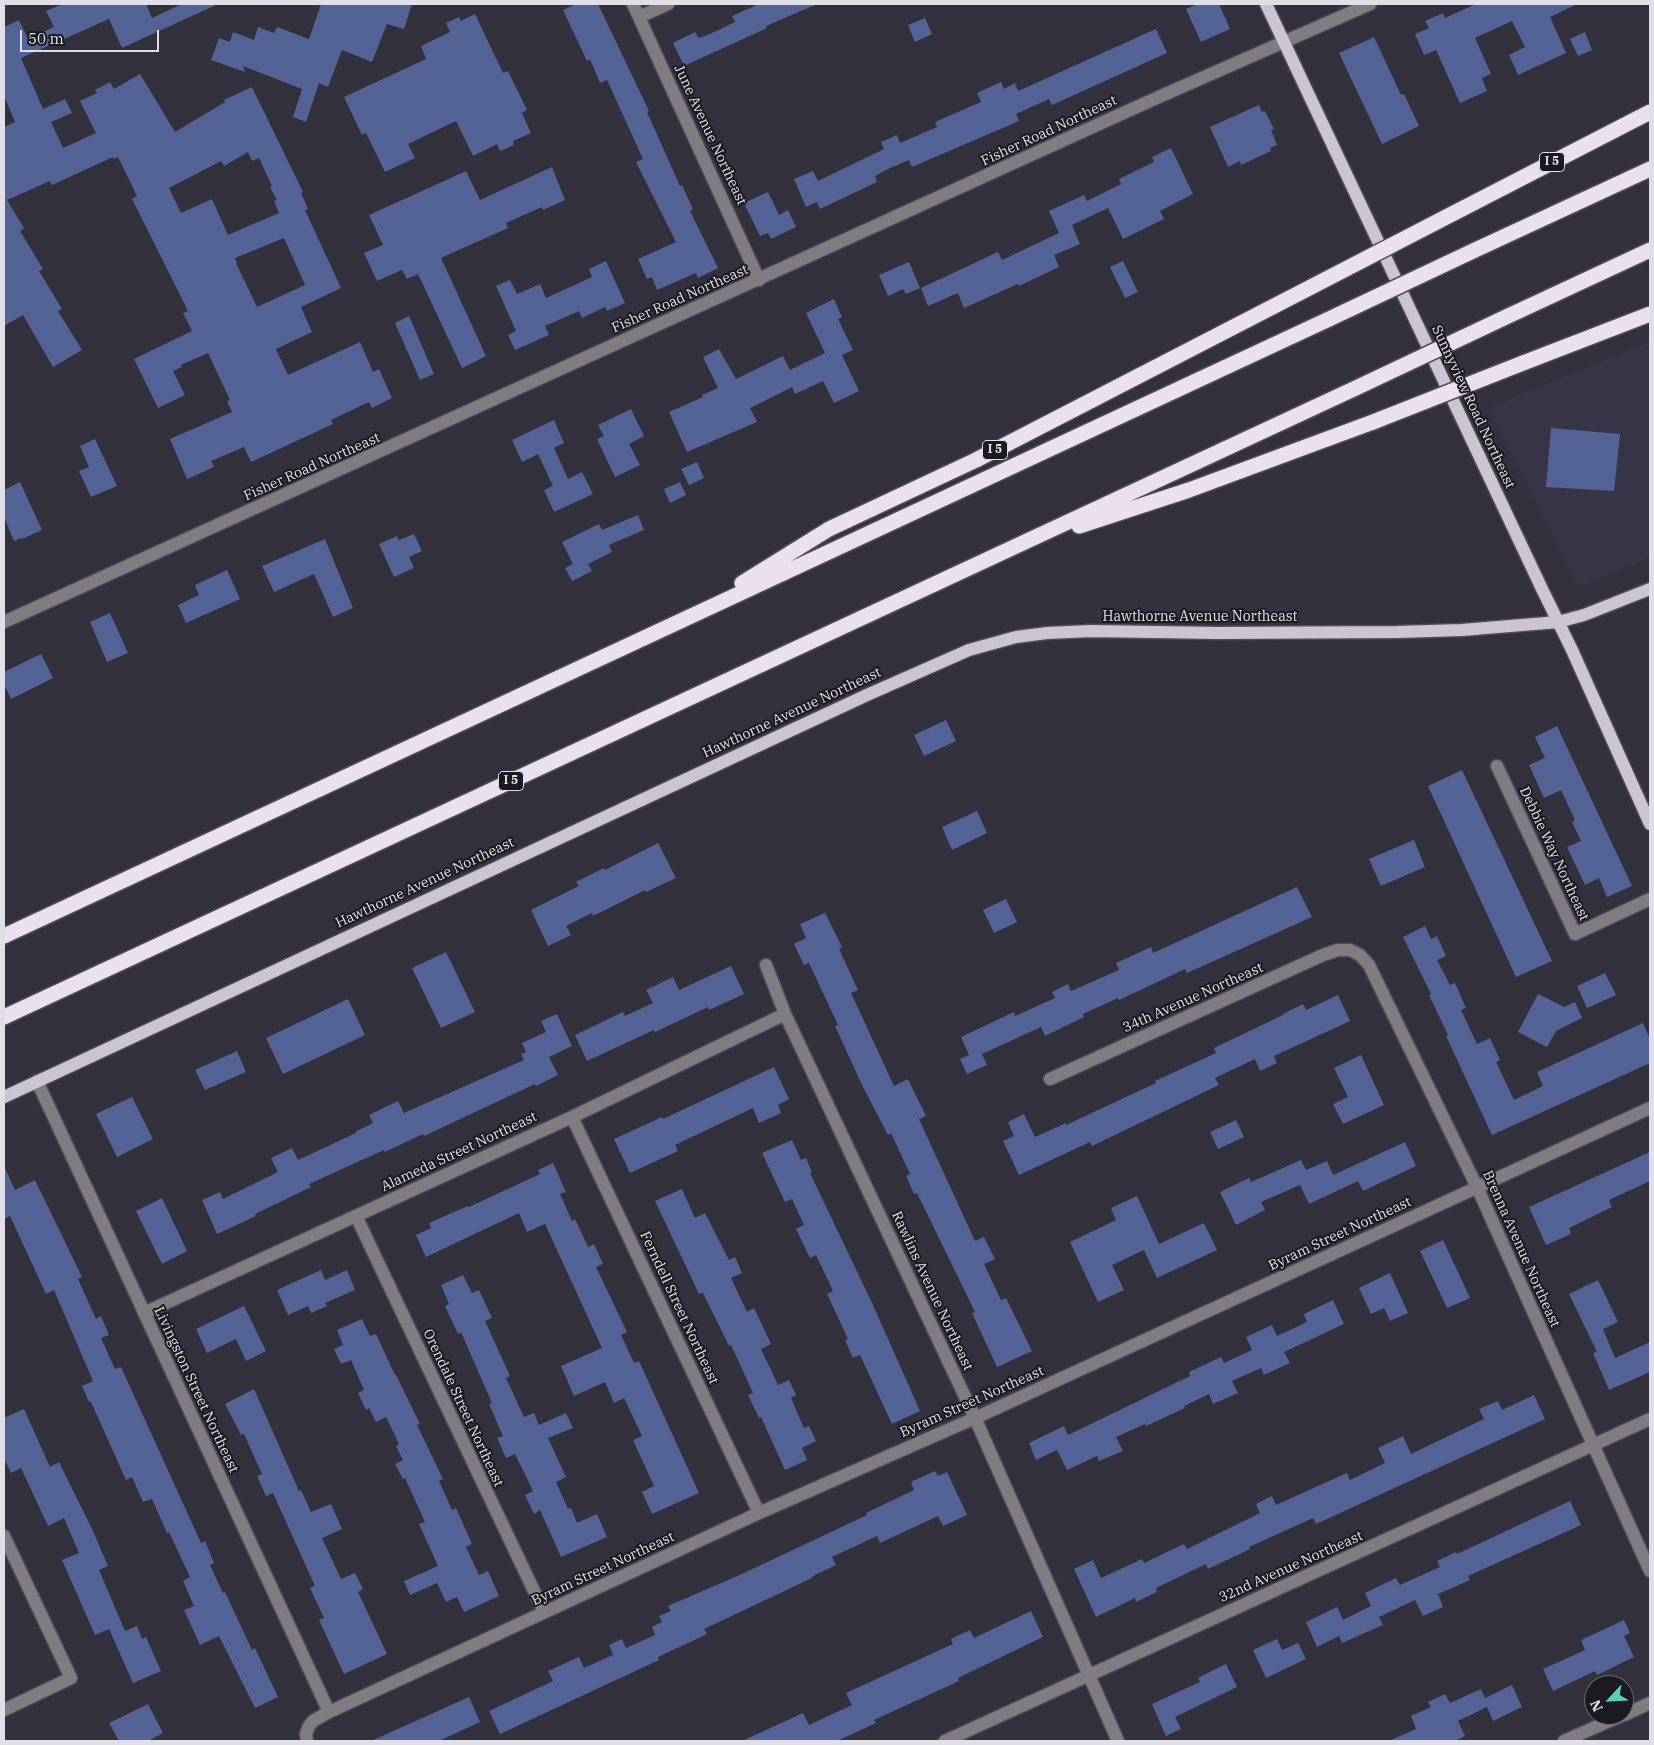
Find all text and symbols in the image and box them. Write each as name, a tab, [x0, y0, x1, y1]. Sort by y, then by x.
scale bar	[22, 20, 161, 52]
text: 50 m	[28, 29, 64, 48]
street label: June Avenue Northeast	[670, 62, 750, 208]
street label: Fisher Road Northeast	[979, 92, 1119, 170]
road number: I 5	[1540, 152, 1564, 172]
street label: Fisher Road Northeast	[609, 261, 751, 337]
street label: Sunnyview Road Northeast	[1428, 323, 1518, 491]
street label: Fisher Road Northeast	[241, 429, 383, 505]
road number: I 5	[982, 440, 1008, 460]
street label: Hawthorne Avenue Northeast	[1102, 609, 1298, 625]
street label: Hawthorne Avenue Northeast	[700, 664, 884, 762]
road number: I 5	[498, 771, 524, 790]
street label: Debbie Way Northeast	[1516, 784, 1592, 924]
street label: Hawthorne Avenue Northeast	[333, 834, 517, 932]
street label: 34th Avenue Northeast	[1120, 959, 1266, 1037]
street label: Alameda Street Northeast	[378, 1108, 540, 1196]
street label: Brenna Avenue Northeast	[1479, 1168, 1563, 1330]
street label: Byram Street Northeast	[1266, 1194, 1414, 1274]
street label: Rawlins Avenue Northeast	[888, 1209, 976, 1373]
street label: Ferndell Street Northeast	[636, 1229, 722, 1387]
street label: Livingston Street Northeast	[150, 1304, 242, 1476]
street label: Orendale Street Northeast	[419, 1326, 507, 1490]
street label: Byram Street Northeast	[898, 1363, 1046, 1441]
street label: 32nd Avenue Northeast	[1216, 1528, 1366, 1606]
street label: Byram Street Northeast	[529, 1529, 677, 1609]
north arrow	[1584, 1675, 1634, 1725]
text: N	[1586, 1697, 1607, 1715]

